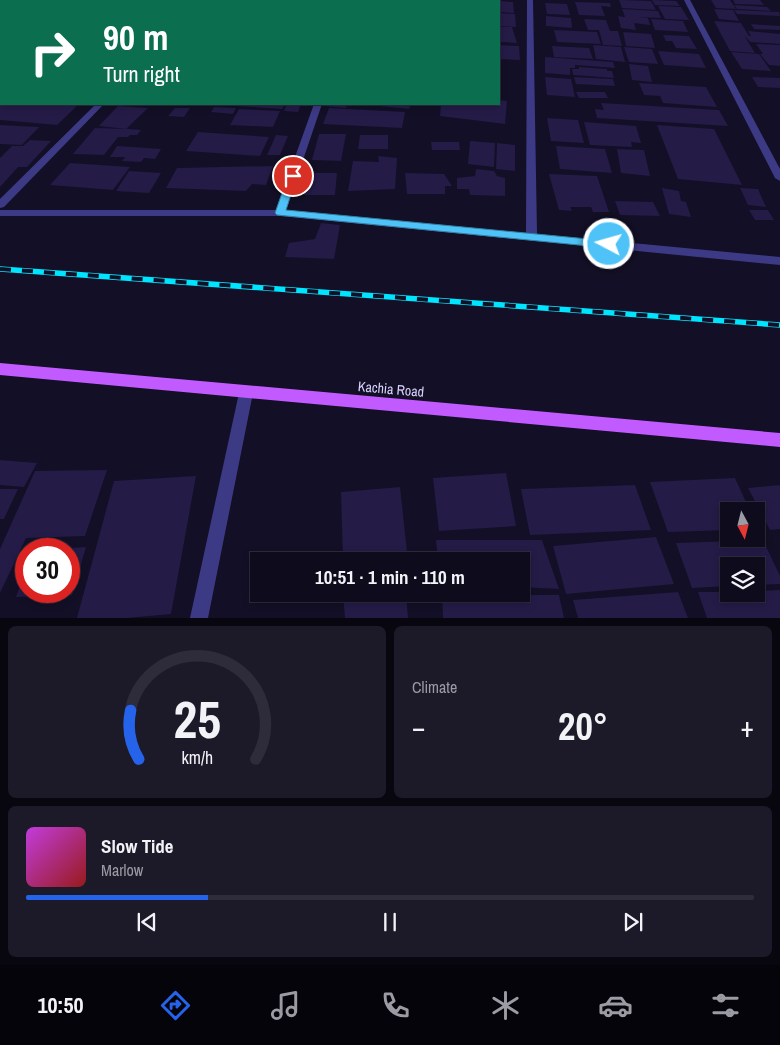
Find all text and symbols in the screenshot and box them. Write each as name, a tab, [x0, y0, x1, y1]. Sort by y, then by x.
text: 90 m	[103, 14, 168, 61]
icon: right	[20, 20, 85, 85]
text: Turn right	[103, 59, 180, 89]
pin	[272, 155, 314, 197]
icon: arrive	[279, 162, 307, 190]
position arrow	[582, 217, 634, 269]
street label: Kachia Road	[357, 377, 425, 401]
north arrow	[720, 502, 765, 548]
map controls	[720, 502, 765, 602]
speed limit sign: 30	[15, 538, 80, 603]
button: layers	[720, 557, 765, 602]
text: 10:51 · 1 min · 110 m	[315, 564, 465, 590]
text: Climate	[412, 676, 457, 698]
text: 25	[173, 684, 221, 754]
text: 20°	[558, 701, 608, 752]
text: −	[412, 708, 425, 746]
text: +	[741, 708, 754, 746]
text: km/h	[181, 746, 213, 770]
text: Slow Tide	[101, 833, 173, 859]
text: Marlow	[101, 859, 143, 881]
icon: previous	[133, 908, 161, 936]
icon: pause	[376, 908, 404, 936]
icon: next	[619, 908, 647, 936]
icon: directions	[158, 988, 193, 1023]
icon: music	[268, 988, 303, 1023]
icon: phone	[378, 988, 413, 1023]
icon: climate	[488, 988, 523, 1023]
icon: car	[598, 988, 633, 1023]
icon: filters	[708, 988, 743, 1023]
text: 10:50	[37, 990, 84, 1020]

